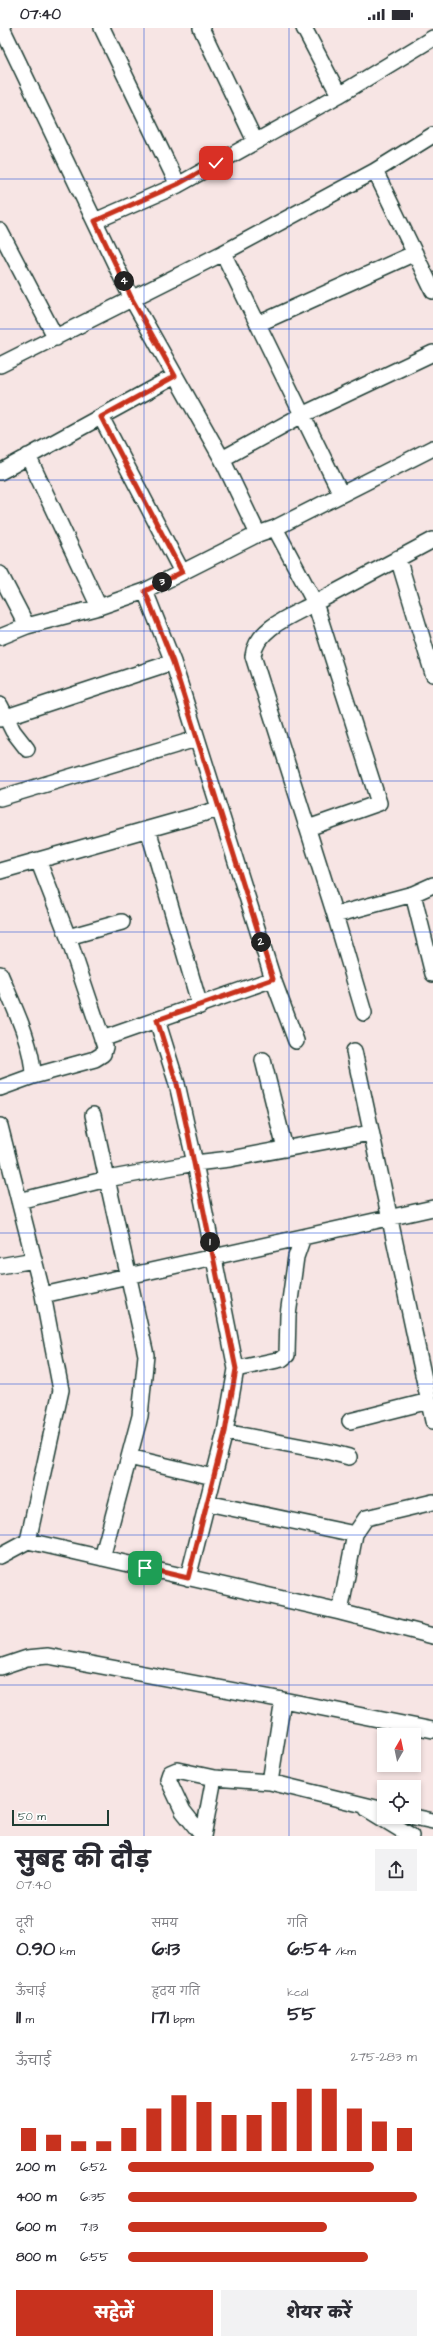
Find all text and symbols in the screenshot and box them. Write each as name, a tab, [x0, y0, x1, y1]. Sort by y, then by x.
text: 07:40	[20, 4, 61, 25]
pin	[199, 146, 233, 180]
icon: check	[205, 152, 227, 174]
pin: 4	[114, 271, 134, 291]
text: 4	[120, 273, 128, 288]
pin: 3	[152, 572, 172, 592]
text: 3	[159, 574, 165, 589]
pin: 2	[251, 932, 271, 952]
text: 2	[258, 934, 264, 949]
pin: 1	[200, 1232, 220, 1252]
text: 1	[209, 1234, 211, 1249]
pin	[128, 1551, 162, 1585]
icon: arrive	[134, 1557, 156, 1579]
north arrow	[377, 1728, 421, 1772]
map controls	[377, 1728, 421, 1824]
button: locate	[377, 1780, 421, 1824]
scale bar	[12, 1808, 109, 1827]
text: 50 m	[18, 1809, 46, 1824]
text: सुबह की दौड़	[16, 1845, 150, 1876]
button: share	[375, 1849, 417, 1891]
text: 07:40	[16, 1876, 51, 1894]
text: दूरी	[16, 1916, 33, 1931]
text: समय	[152, 1916, 178, 1931]
text: गति	[287, 1916, 307, 1931]
text: 0.90	[16, 1935, 55, 1963]
text: 6:13	[152, 1935, 180, 1963]
text: 6:54	[287, 1935, 331, 1963]
text: km	[55, 1944, 75, 1959]
text: /km	[331, 1944, 356, 1959]
text: ऊँचाई	[16, 1984, 46, 1999]
text: हृदय गति	[152, 1984, 200, 1999]
text: kcal	[287, 1985, 308, 2000]
text: 55	[287, 2000, 316, 2028]
text: 11	[16, 2003, 21, 2031]
text: 171	[152, 2003, 169, 2031]
text: m	[21, 2012, 34, 2027]
text: bpm	[169, 2012, 194, 2027]
text: 275–283 m	[351, 2048, 417, 2066]
text: ऊँचाई	[16, 2052, 51, 2070]
text: 200 m	[16, 2158, 55, 2176]
text: 6:52	[80, 2158, 107, 2176]
text: 400 m	[16, 2188, 57, 2206]
text: 6:35	[80, 2188, 106, 2206]
text: 600 m	[16, 2218, 56, 2236]
text: 7:13	[80, 2218, 98, 2236]
text: 800 m	[16, 2248, 56, 2266]
text: 6:55	[80, 2248, 109, 2266]
button: सहेजें	[16, 2290, 213, 2336]
button: शेयर करें	[221, 2290, 417, 2336]

